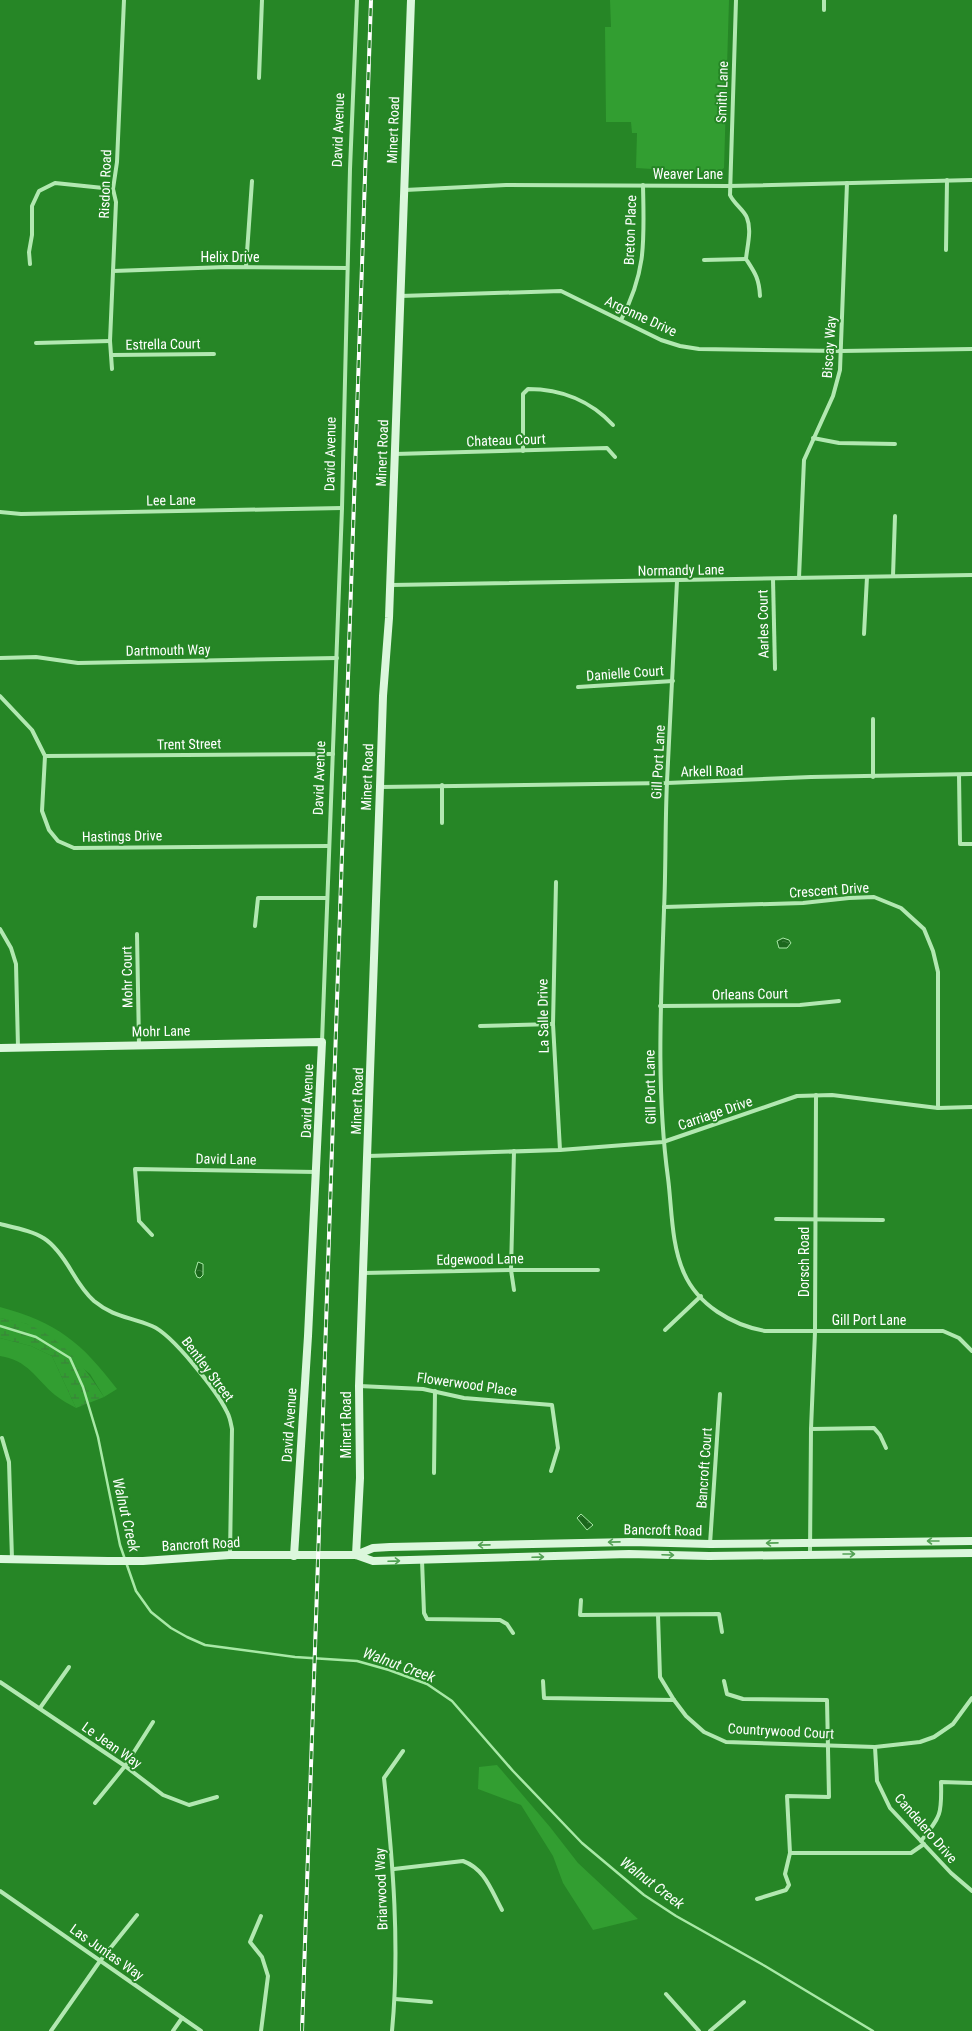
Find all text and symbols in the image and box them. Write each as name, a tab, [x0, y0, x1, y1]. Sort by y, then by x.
street label: Smith Lane	[713, 60, 731, 123]
street label: David Avenue	[329, 92, 347, 167]
street label: Minert Road	[384, 96, 402, 164]
street label: Risdon Road	[96, 149, 114, 219]
street label: Weaver Lane	[653, 166, 724, 182]
street label: Breton Place	[621, 194, 639, 265]
street label: Helix Drive	[201, 249, 260, 265]
street label: Argonne Drive	[603, 292, 680, 340]
street label: Biscay Way	[819, 315, 839, 379]
street label: Estrella Court	[125, 335, 201, 353]
street label: David Avenue	[321, 416, 339, 491]
street label: Minert Road	[373, 419, 391, 487]
street label: Chateau Court	[466, 431, 546, 449]
street label: Lee Lane	[146, 492, 196, 508]
street label: Normandy Lane	[638, 561, 725, 579]
street label: Aarles Court	[754, 589, 772, 659]
street label: Dartmouth Way	[125, 641, 211, 659]
street label: Danielle Court	[586, 662, 664, 684]
street label: Gill Port Lane	[648, 724, 668, 800]
street label: Trent Street	[157, 735, 221, 753]
street label: David Avenue	[310, 740, 328, 815]
street label: Minert Road	[358, 743, 376, 811]
street label: Arkell Road	[680, 762, 744, 780]
street label: Hastings Drive	[82, 827, 163, 845]
street label: Crescent Drive	[788, 879, 870, 901]
street label: Mohr Court	[118, 946, 136, 1008]
street label: La Salle Drive	[534, 978, 552, 1053]
street label: Orleans Court	[712, 985, 788, 1003]
street label: Mohr Lane	[132, 1022, 191, 1040]
street label: Gill Port Lane	[641, 1049, 659, 1124]
street label: David Avenue	[298, 1063, 316, 1138]
street label: Minert Road	[348, 1067, 366, 1135]
street label: Carriage Drive	[676, 1093, 755, 1133]
street label: David Lane	[196, 1150, 257, 1168]
street label: Dorsch Road	[796, 1227, 812, 1297]
street label: Edgewood Lane	[436, 1250, 524, 1268]
street label: Gill Port Lane	[832, 1312, 907, 1328]
street label: Bentley Street	[179, 1334, 237, 1404]
street label: Flowerwood Place	[416, 1369, 519, 1399]
street label: David Avenue	[278, 1387, 300, 1463]
street label: Minert Road	[338, 1391, 354, 1459]
street label: Bancroft Court	[693, 1427, 715, 1509]
water label: Walnut Creek	[109, 1476, 143, 1554]
street label: Bancroft Road	[624, 1521, 702, 1539]
street label: Bancroft Road	[161, 1534, 241, 1554]
one-way arrow	[927, 1538, 940, 1545]
one-way arrow	[608, 1539, 621, 1546]
one-way arrow	[766, 1539, 779, 1547]
one-way arrow	[478, 1541, 491, 1549]
one-way arrow	[842, 1550, 855, 1558]
one-way arrow	[661, 1551, 674, 1559]
one-way arrow	[531, 1553, 544, 1561]
one-way arrow	[387, 1557, 400, 1565]
water label: Walnut Creek	[360, 1644, 438, 1687]
street label: Le Jean Way	[79, 1719, 145, 1772]
street label: Countrywood Court	[727, 1720, 835, 1742]
street label: Candelero Drive	[891, 1790, 961, 1866]
street label: Briarwood Way	[372, 1847, 390, 1930]
water label: Walnut Creek	[616, 1853, 688, 1913]
street label: Las Juntas Way	[67, 1921, 147, 1983]

